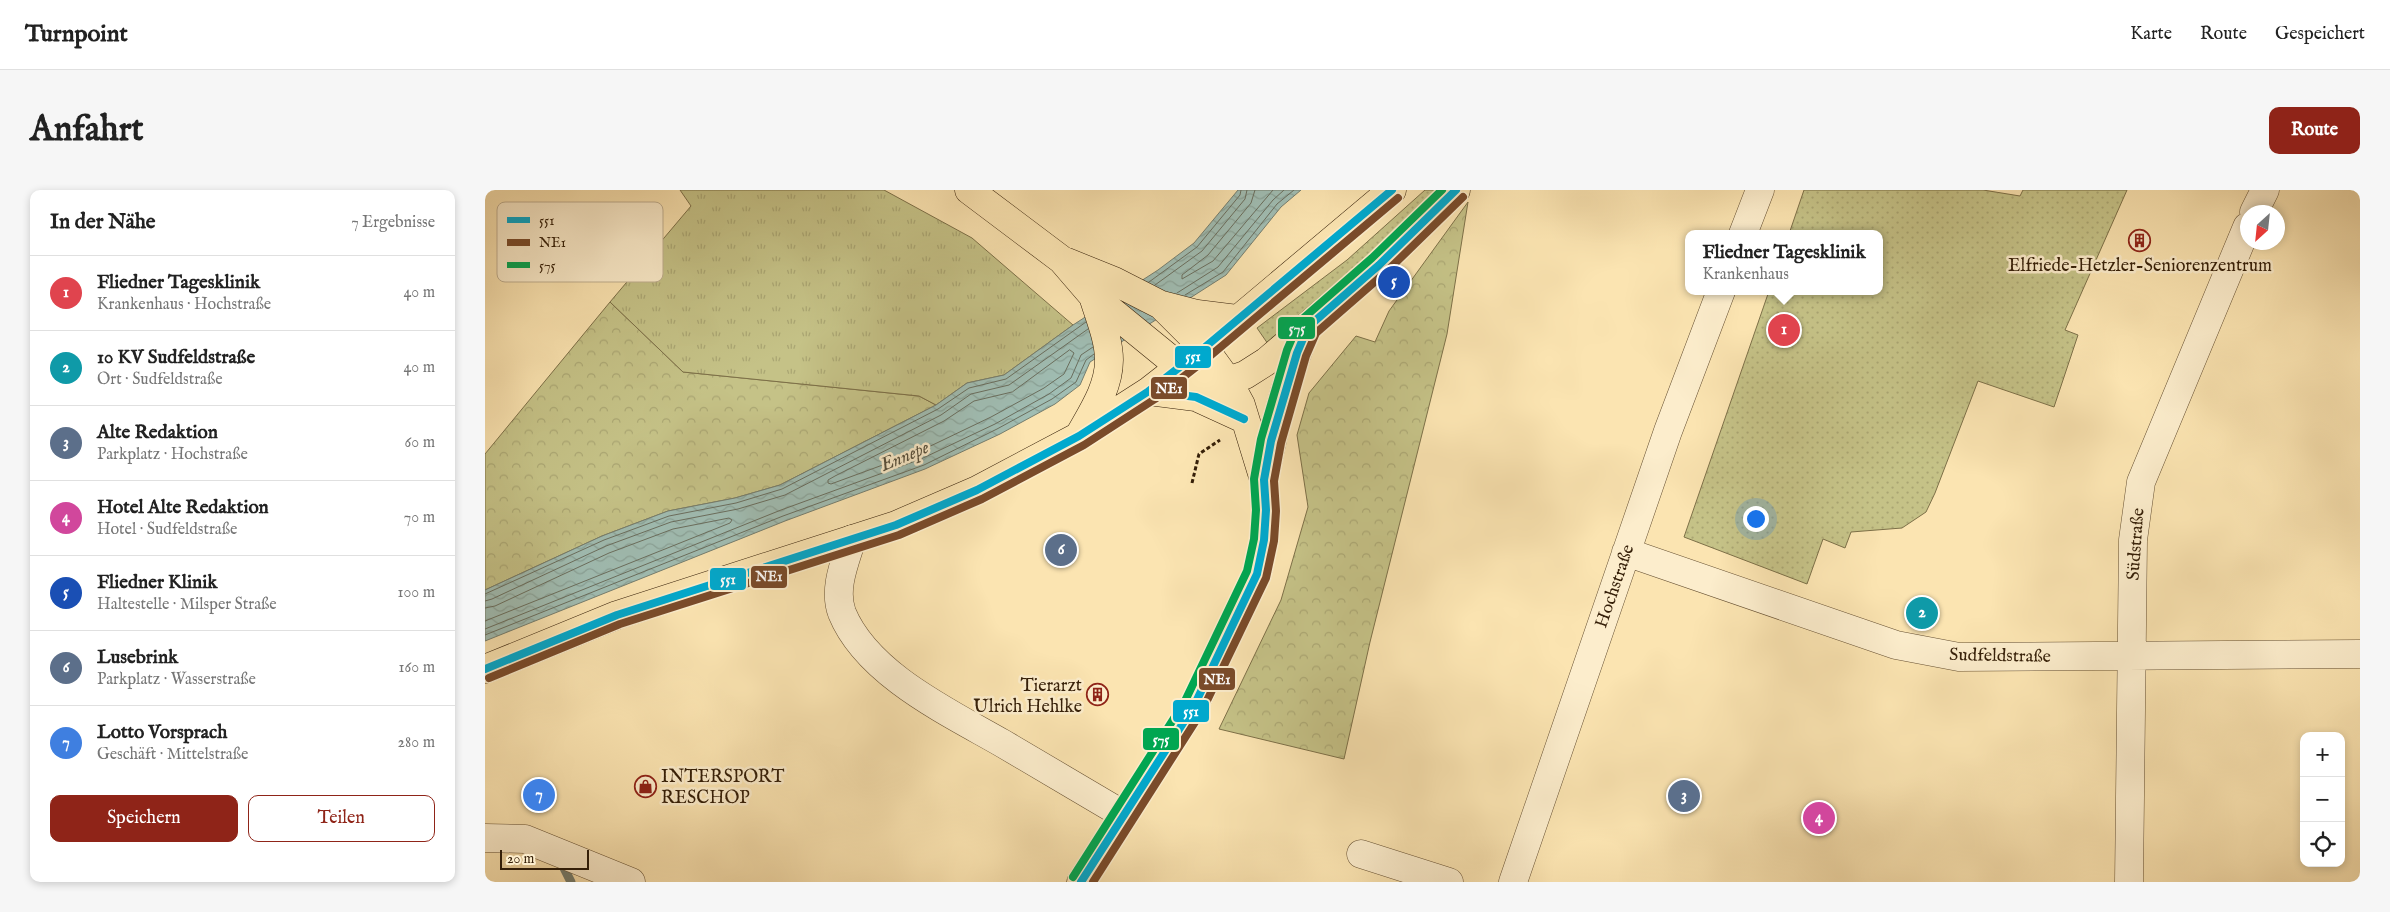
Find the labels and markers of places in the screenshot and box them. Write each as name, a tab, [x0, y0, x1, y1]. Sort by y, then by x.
building icon: Elfriede-Hetzler-Seniorenzentrum	[2128, 228, 2152, 252]
place label: Elfriede-Hetzler-Seniorenzentrum	[2008, 255, 2272, 278]
pin: 5	[1378, 263, 1410, 301]
pin: 1	[1768, 311, 1800, 349]
pin: 6	[1045, 531, 1077, 569]
pin: 2	[1906, 594, 1938, 632]
place label: Tierarzt Ulrich Hehlke	[973, 675, 1082, 719]
building icon: Tierarzt Ulrich Hehlke	[1086, 683, 1110, 707]
place label: INTERSPORT RESCHOP	[661, 766, 784, 810]
shop icon: INTERSPORT RESCHOP	[633, 774, 657, 798]
pin: 7	[523, 776, 555, 814]
pin: 3	[1668, 777, 1700, 815]
pin: 4	[1803, 799, 1835, 837]

